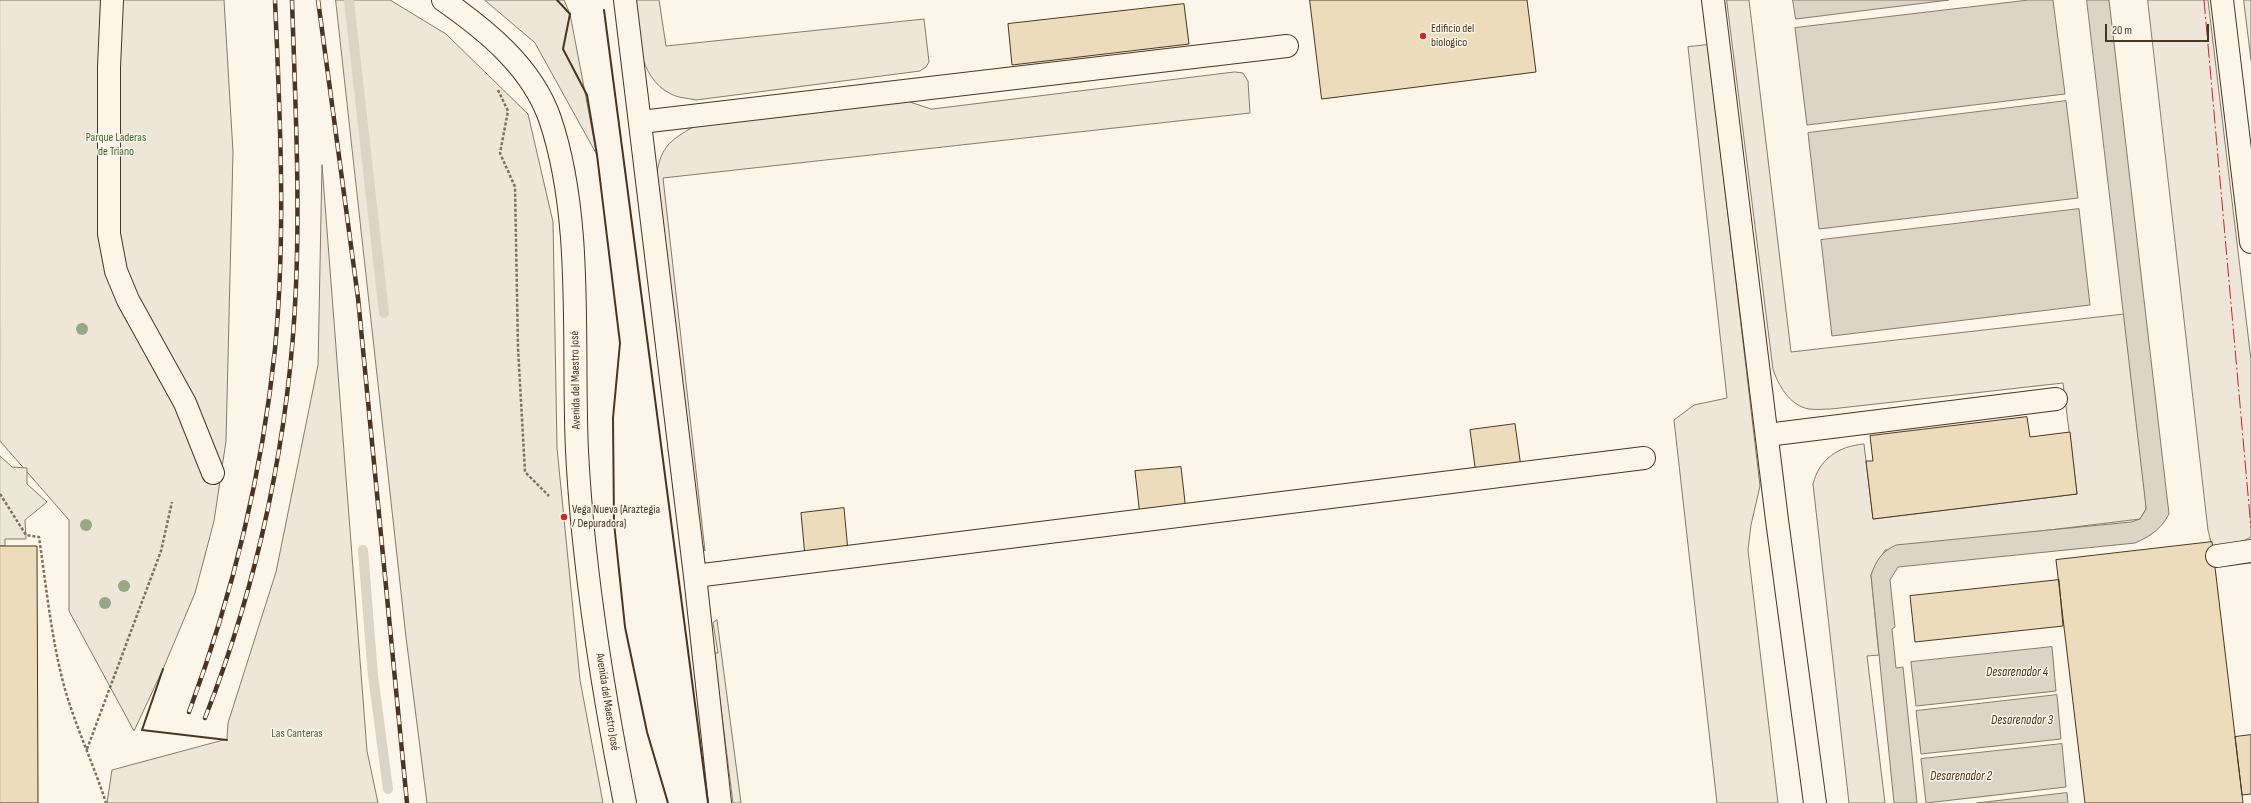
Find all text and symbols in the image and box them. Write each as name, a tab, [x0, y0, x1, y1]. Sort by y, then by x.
scale bar	[2107, 16, 2211, 42]
place label: Edificio del biologico	[1431, 22, 1474, 50]
text: 20 m	[2112, 23, 2132, 38]
marker: Edificio del biologico	[1418, 31, 1428, 41]
park label: Parque Laderas de Triano	[86, 131, 146, 159]
street label: Avenida del Maestro José	[568, 331, 584, 429]
place label: Vega Nueva (Araztegia / Depuradora)	[572, 503, 660, 531]
marker: Vega Nueva (Araztegia / Depuradora)	[559, 512, 569, 522]
street label: Avenida del Maestro José	[592, 652, 622, 752]
water label: Desarenador 4	[1986, 665, 2048, 681]
water label: Desarenador 3	[1991, 713, 2053, 729]
park label: Las Canteras	[271, 727, 323, 741]
water label: Desarenador 2	[1930, 769, 1992, 785]

